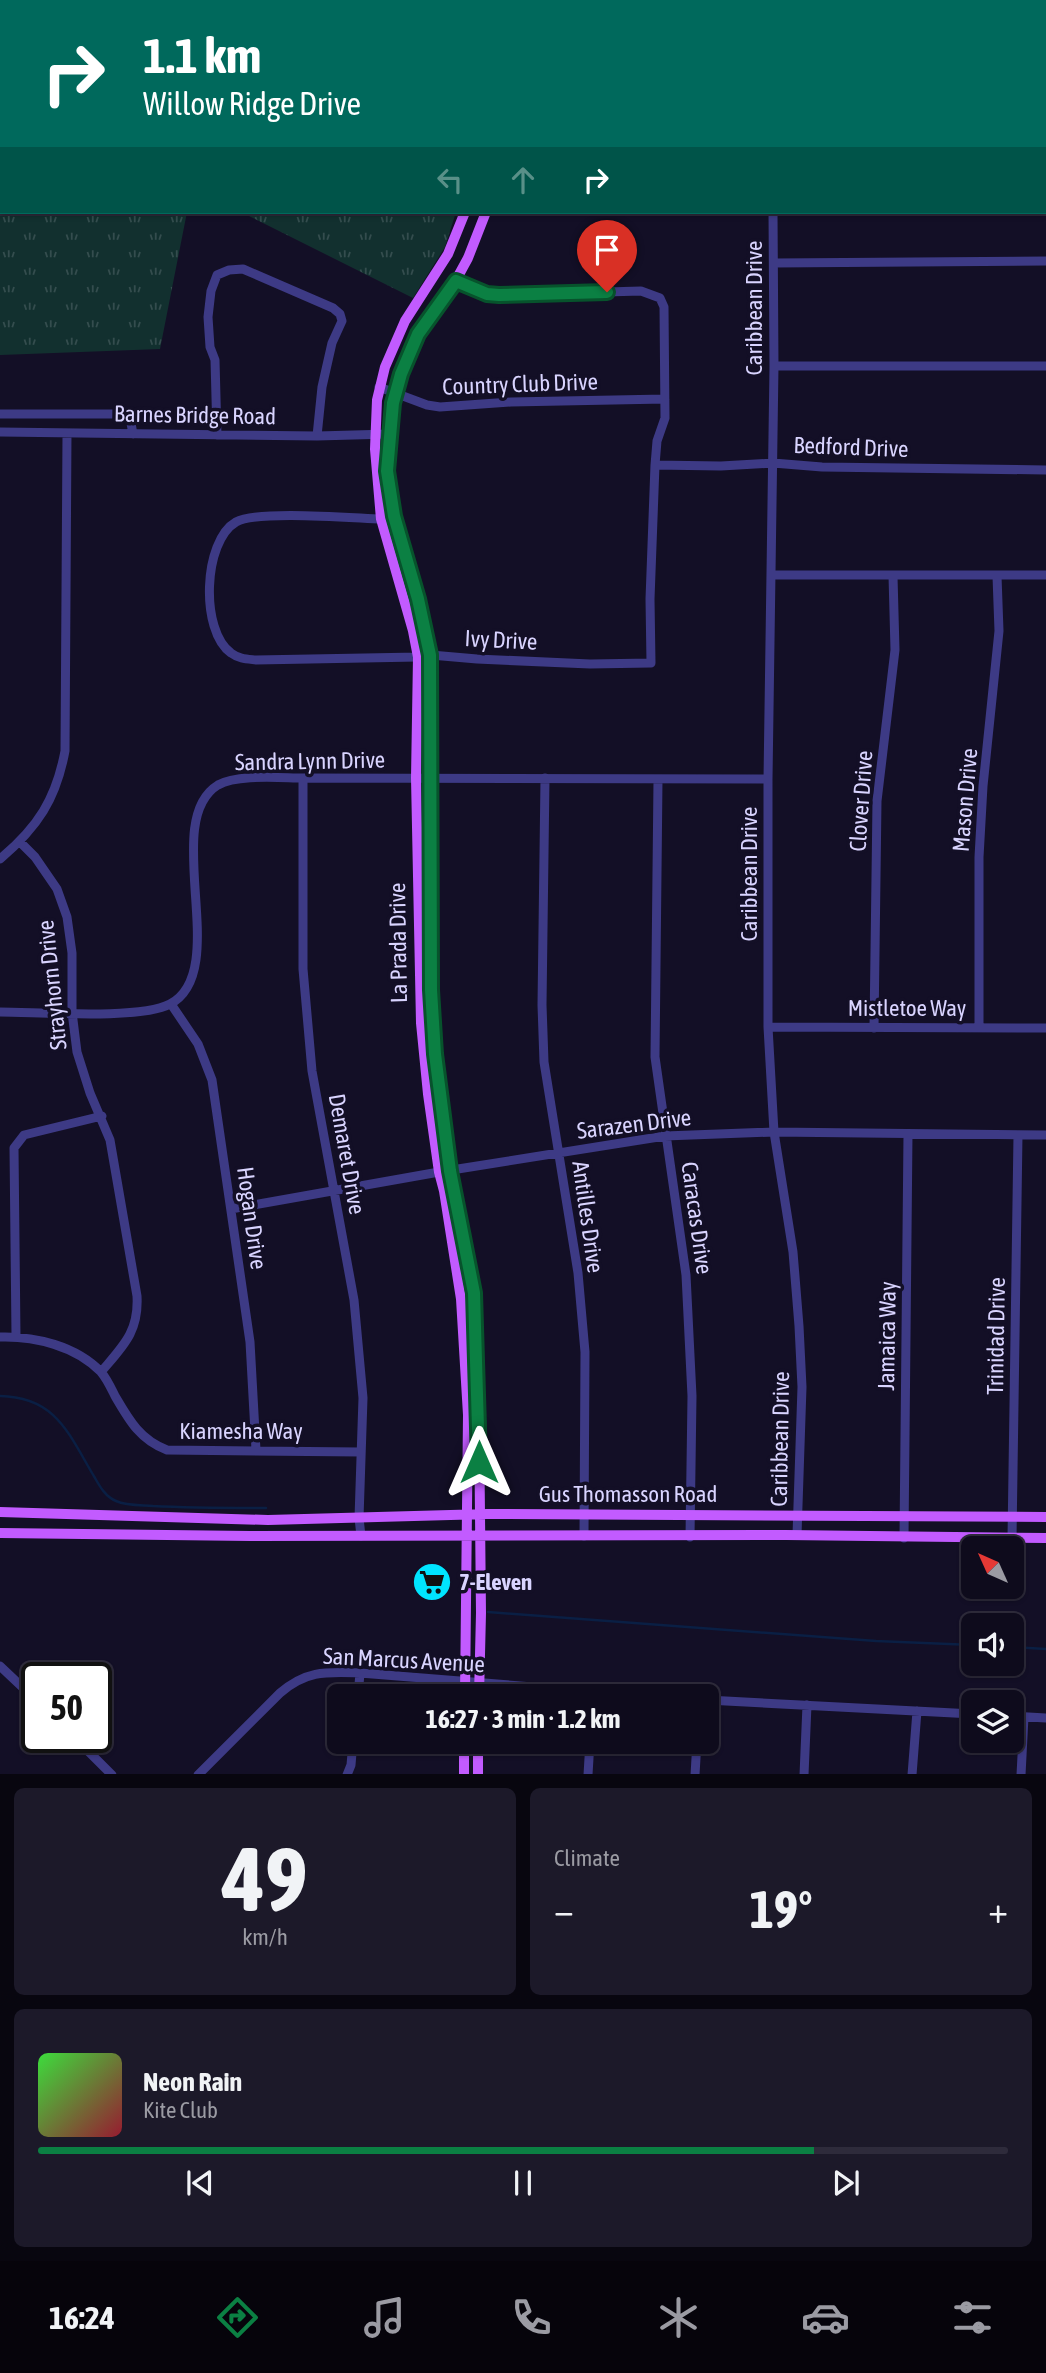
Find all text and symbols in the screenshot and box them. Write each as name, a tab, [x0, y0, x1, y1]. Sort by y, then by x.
text: 1.1 km	[143, 27, 261, 83]
icon: right	[28, 28, 119, 119]
text: Willow Ridge Drive	[143, 85, 361, 122]
icon: left	[431, 161, 469, 199]
icon: ahead	[504, 161, 542, 199]
icon: right	[577, 161, 615, 199]
pin	[577, 220, 637, 292]
icon: arrive	[588, 231, 626, 269]
street label: Caribbean Drive	[741, 240, 767, 376]
street label: Country Club Drive	[442, 368, 598, 400]
street label: Barnes Bridge Road	[114, 401, 276, 429]
street label: Bedford Drive	[793, 432, 909, 462]
street label: Ivy Drive	[464, 625, 538, 655]
street label: Sandra Lynn Drive	[235, 747, 385, 775]
street label: Mason Drive	[948, 747, 982, 853]
street label: Clover Drive	[845, 750, 877, 852]
street label: Caribbean Drive	[736, 806, 762, 942]
street label: La Prada Drive	[384, 883, 412, 1003]
street label: Strayhorn Drive	[32, 919, 72, 1051]
street label: Mistletoe Way	[848, 995, 966, 1021]
street label: Demaret Drive	[324, 1092, 370, 1216]
street label: Sarazen Drive	[575, 1104, 693, 1144]
street label: Antilles Drive	[567, 1159, 609, 1275]
street label: Caracas Drive	[676, 1160, 718, 1276]
street label: Hogan Drive	[232, 1165, 272, 1271]
street label: Trinidad Drive	[982, 1277, 1010, 1395]
street label: Jamaica Way	[873, 1281, 901, 1391]
street label: Caribbean Drive	[766, 1371, 794, 1507]
street label: Kiamesha Way	[179, 1418, 303, 1444]
position arrow	[442, 1425, 516, 1499]
street label: Gus Thomasson Road	[539, 1481, 717, 1507]
north arrow	[961, 1536, 1024, 1600]
map controls	[961, 1536, 1024, 1753]
supermarket icon: 7-Eleven	[411, 1561, 453, 1603]
place label: 7-Eleven	[459, 1569, 532, 1595]
button: sound	[961, 1613, 1024, 1676]
street label: San Marcus Avenue	[322, 1643, 486, 1677]
speed limit sign: 50	[21, 1662, 112, 1753]
button: layers	[961, 1690, 1024, 1753]
text: 16:27 · 3 min · 1.2 km	[426, 1704, 620, 1734]
text: 49	[222, 1826, 308, 1930]
text: Climate	[554, 1845, 620, 1871]
text: 19°	[749, 1879, 813, 1939]
text: −	[554, 1888, 574, 1931]
text: +	[988, 1888, 1008, 1931]
text: km/h	[242, 1924, 288, 1950]
text: Neon Rain	[143, 2067, 242, 2097]
text: Kite Club	[143, 2097, 218, 2123]
icon: previous	[181, 2164, 219, 2202]
icon: pause	[504, 2164, 542, 2202]
icon: next	[827, 2164, 865, 2202]
icon: directions	[213, 2293, 262, 2342]
icon: music	[360, 2293, 409, 2342]
icon: phone	[507, 2293, 556, 2342]
icon: climate	[654, 2293, 703, 2342]
icon: car	[801, 2293, 850, 2342]
icon: filters	[948, 2293, 997, 2342]
text: 16:24	[49, 2299, 115, 2336]

